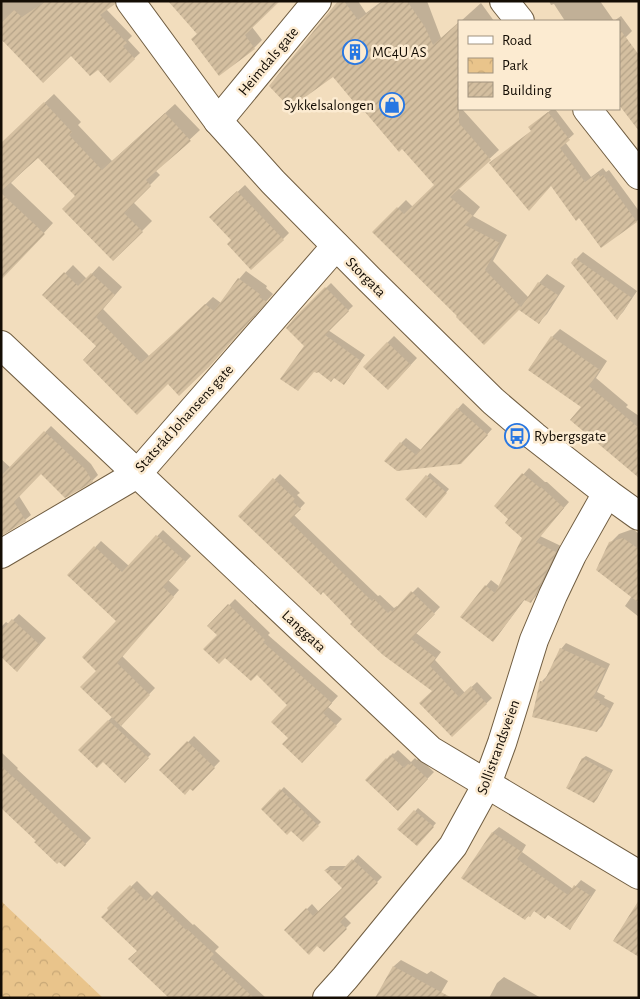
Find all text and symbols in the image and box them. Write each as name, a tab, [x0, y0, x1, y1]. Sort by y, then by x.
legend	[458, 20, 620, 110]
street label: Heimdals gate	[235, 24, 301, 98]
text: Road	[502, 33, 532, 48]
building icon: MC4U AS	[342, 39, 368, 65]
place label: MC4U AS	[372, 45, 426, 60]
text: Park	[502, 58, 528, 73]
text: Building	[502, 83, 552, 98]
shop icon: Sykkelsalongen	[379, 92, 405, 118]
place label: Sykkelsalongen	[284, 98, 374, 113]
street label: Storgata	[343, 255, 388, 300]
street label: Statsråd Johansens gate	[132, 362, 236, 475]
bus stop icon: Rybergsgate	[504, 423, 530, 449]
place label: Rybergsgate	[534, 429, 606, 444]
street label: Langgata	[279, 608, 329, 655]
street label: Sollistrandsveien	[474, 698, 523, 796]

